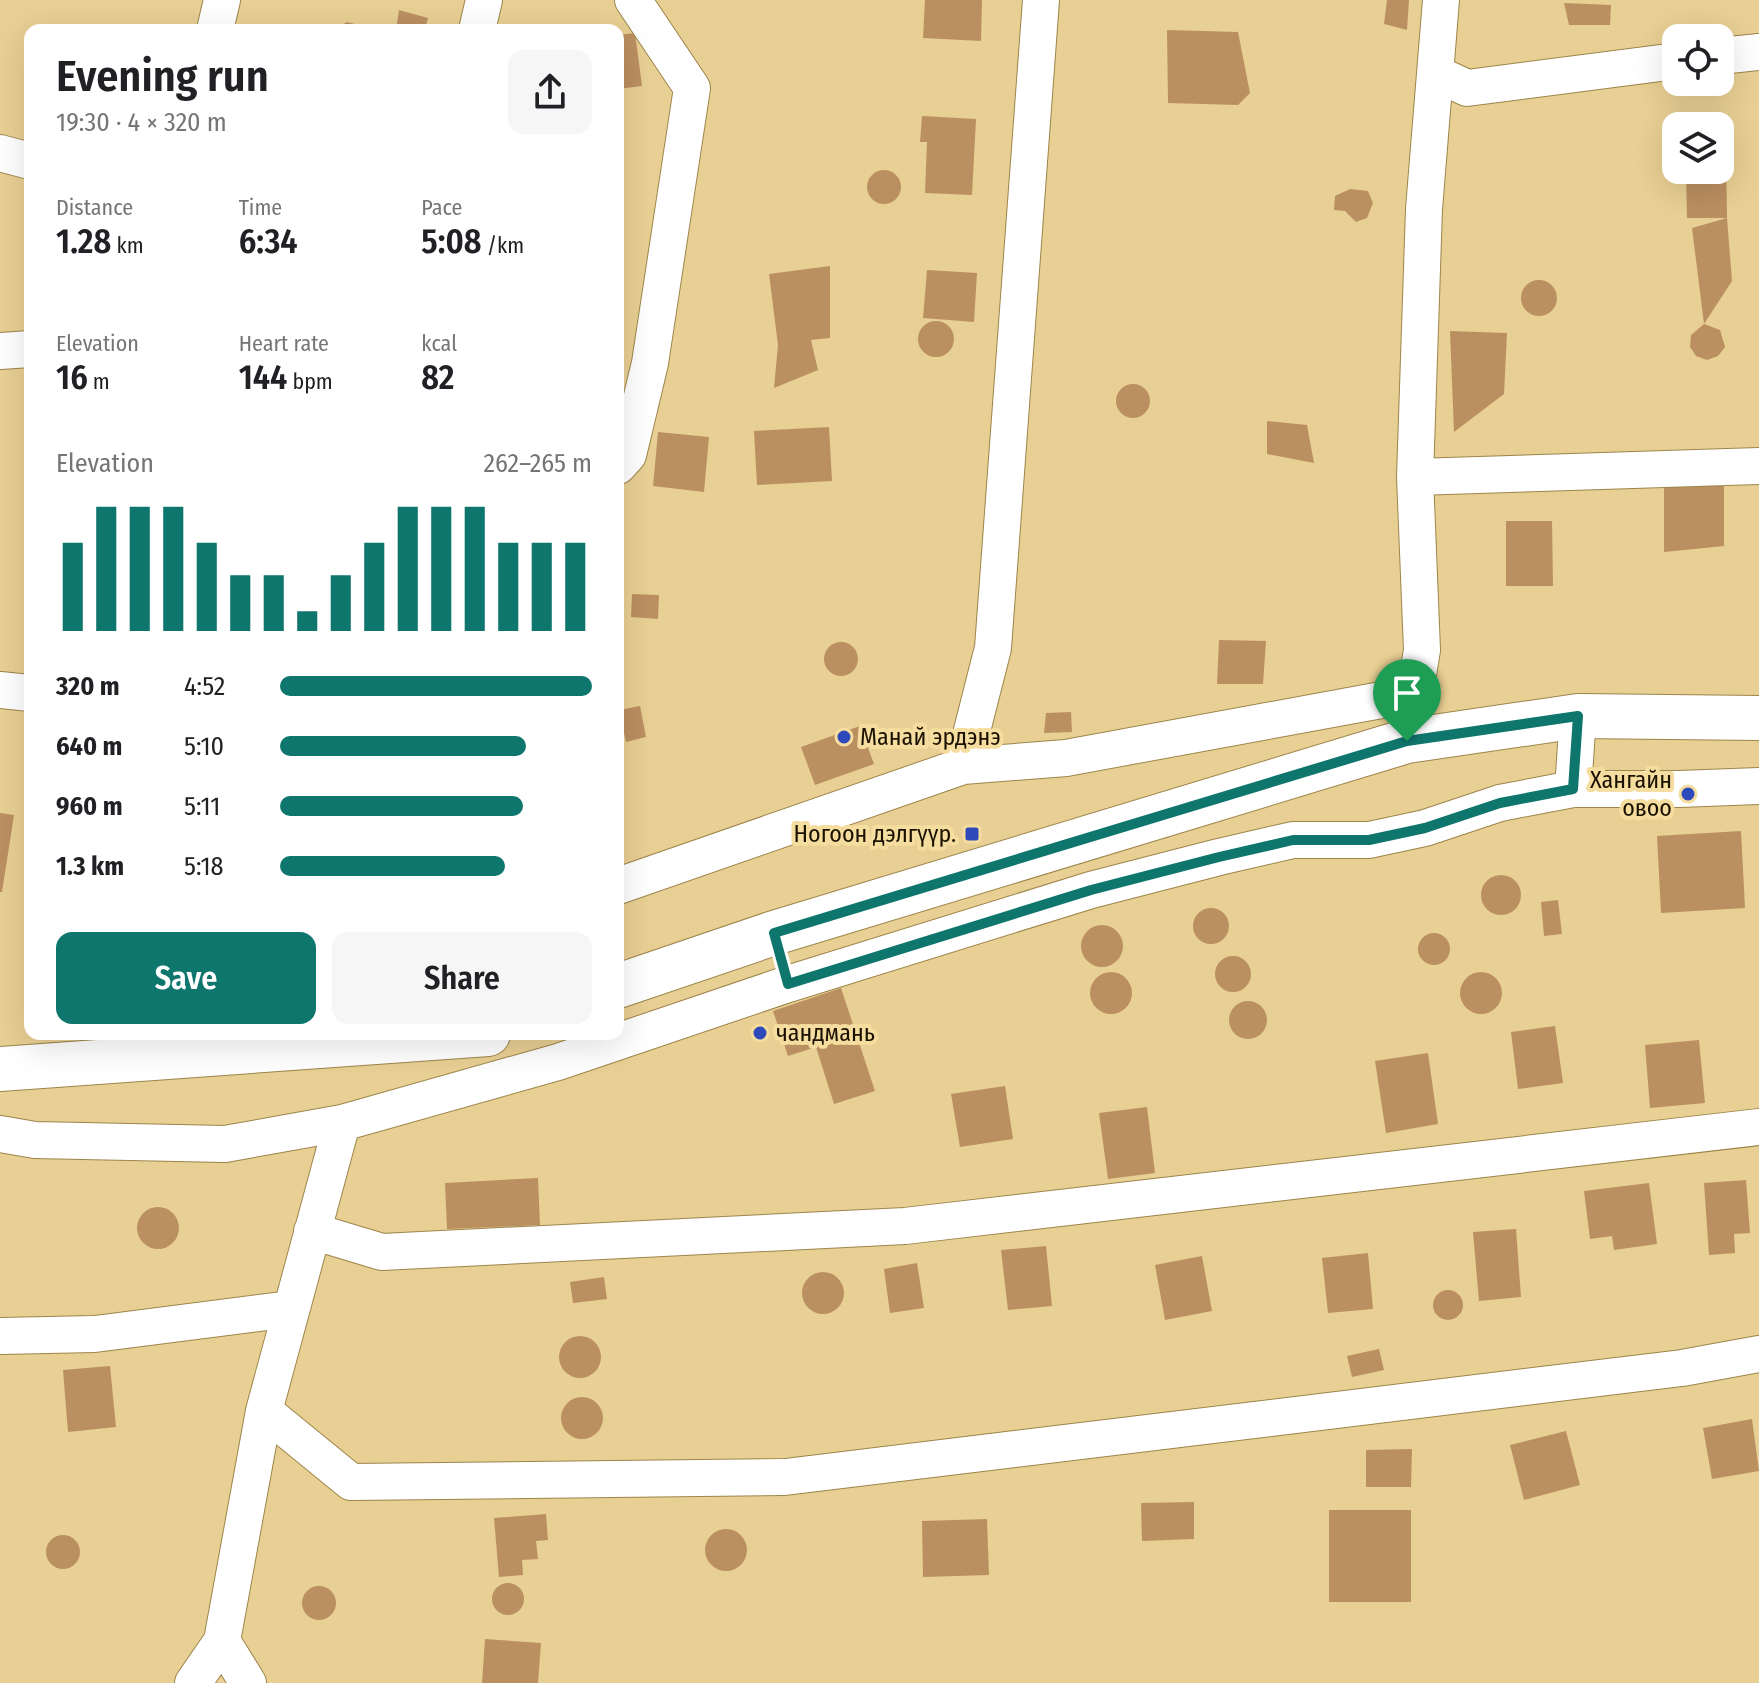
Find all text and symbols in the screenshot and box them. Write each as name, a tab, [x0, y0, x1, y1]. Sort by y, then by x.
map controls	[1662, 24, 1734, 184]
button: locate	[1662, 24, 1734, 96]
text: Evening run	[56, 50, 269, 103]
button: share	[508, 50, 592, 134]
text: 19:30 · 4 × 320 m	[56, 107, 227, 138]
button: layers	[1662, 112, 1734, 184]
text: Distance	[56, 194, 133, 221]
text: Time	[239, 194, 282, 221]
text: Pace	[421, 194, 462, 221]
text: 1.28	[56, 221, 111, 262]
text: 6:34	[239, 221, 297, 262]
text: 5:08	[421, 221, 482, 262]
text: km	[111, 232, 144, 259]
text: /km	[482, 232, 524, 259]
text: Elevation	[56, 330, 139, 357]
text: Heart rate	[239, 330, 329, 357]
text: kcal	[421, 330, 457, 357]
text: 16	[56, 357, 88, 398]
text: 144	[239, 357, 287, 398]
text: 82	[421, 357, 454, 398]
text: m	[88, 368, 110, 395]
text: bpm	[287, 368, 333, 395]
text: Elevation	[56, 448, 154, 479]
text: 262–265 m	[483, 448, 592, 479]
pin	[1373, 659, 1441, 741]
text: 320 m	[56, 671, 120, 702]
text: 4:52	[184, 671, 225, 702]
icon: arrive	[1385, 671, 1429, 715]
place label: Манай эрдэнэ	[860, 723, 1001, 751]
marker: Манай эрдэнэ	[835, 728, 853, 746]
text: 640 m	[56, 731, 122, 762]
text: 5:10	[184, 731, 224, 762]
place label: Хангайн овоо	[1590, 766, 1672, 822]
marker: Хангайн овоо	[1679, 785, 1697, 803]
text: 960 m	[56, 791, 122, 822]
text: 5:11	[184, 791, 220, 822]
place label: Ногоон дэлгүүр.	[794, 820, 956, 848]
marker: Ногоон дэлгүүр.	[963, 825, 981, 843]
text: 1.3 km	[56, 851, 124, 882]
text: 5:18	[184, 851, 224, 882]
button: Save	[56, 932, 316, 1024]
button: Share	[332, 932, 592, 1024]
place label: чандмань	[776, 1019, 875, 1047]
marker: чандмань	[751, 1024, 769, 1042]

